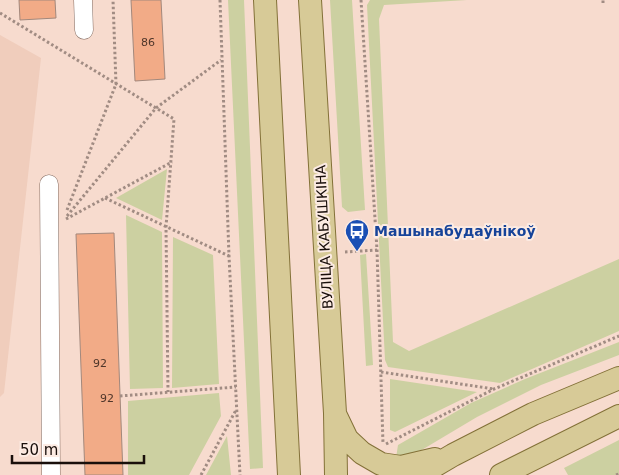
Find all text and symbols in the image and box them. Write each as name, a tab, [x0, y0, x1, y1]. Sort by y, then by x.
house number: 86	[141, 36, 155, 49]
street label: ВУЛІЦА КАБУШКІНА	[312, 164, 336, 310]
bus stop icon: Машынабудаўнікоў	[344, 218, 370, 252]
place label: Машынабудаўнікоў	[374, 223, 536, 239]
house number: 92	[93, 357, 107, 370]
house number: 92	[100, 392, 114, 405]
scale bar	[12, 432, 145, 464]
text: 50 m	[20, 441, 58, 459]

